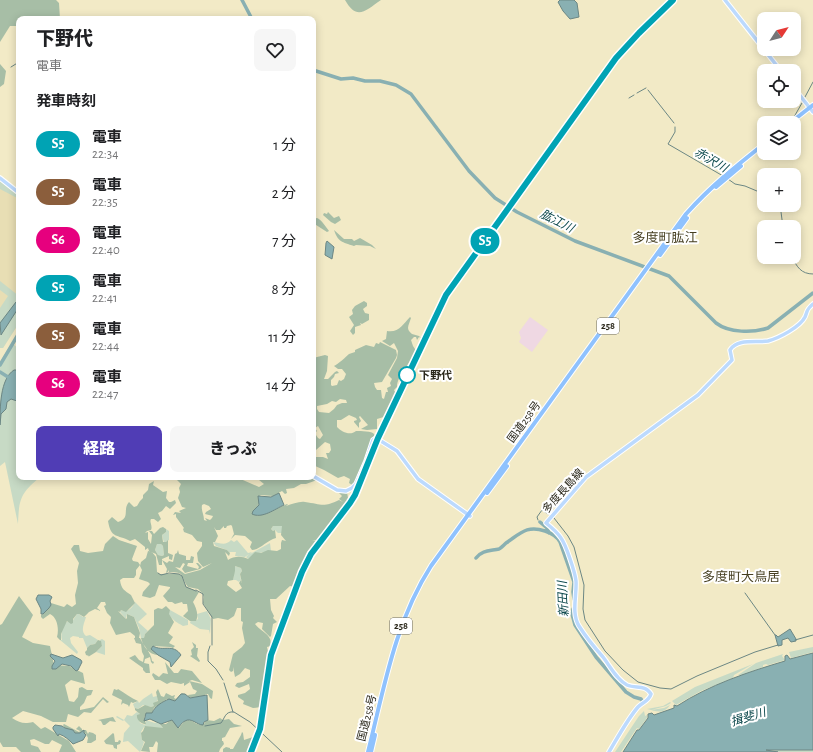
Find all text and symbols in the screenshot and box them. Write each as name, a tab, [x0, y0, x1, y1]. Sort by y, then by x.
north arrow	[757, 12, 801, 56]
map controls	[757, 12, 801, 264]
button: heart	[254, 29, 296, 71]
text: 下野代	[36, 30, 93, 49]
text: 電車	[36, 60, 62, 73]
button: locate	[757, 64, 801, 108]
text: 発車時刻	[36, 94, 96, 109]
button: layers	[757, 116, 801, 160]
text: 電車	[92, 130, 122, 145]
text: S5	[51, 137, 65, 151]
text: 1 分	[273, 138, 296, 153]
water label: 赤沢川	[692, 145, 732, 175]
text: 22:34	[92, 148, 118, 161]
button: +	[757, 168, 801, 212]
text: 電車	[92, 178, 122, 193]
text: S5	[51, 185, 65, 199]
text: 2 分	[272, 186, 296, 201]
text: 22:35	[92, 196, 118, 209]
water label: 肱江川	[538, 207, 578, 235]
button: −	[757, 220, 801, 264]
text: 電車	[92, 226, 122, 241]
line badge: S5	[467, 228, 503, 254]
district label: 多度町肱江	[632, 230, 698, 245]
text: S6	[51, 233, 65, 247]
text: 7 分	[272, 234, 296, 249]
text: S5	[478, 234, 492, 248]
text: 22:40	[92, 244, 120, 257]
text: 電車	[92, 274, 122, 289]
text: S5	[51, 281, 65, 295]
text: 8 分	[271, 282, 296, 297]
text: 22:41	[92, 292, 118, 305]
road number: 258	[597, 318, 619, 334]
text: 電車	[92, 322, 122, 337]
text: S5	[51, 329, 65, 343]
text: 11 分	[268, 330, 296, 345]
text: 22:44	[92, 340, 119, 353]
marker: 下野代	[398, 366, 416, 384]
place label: 下野代	[419, 369, 452, 381]
text: 電車	[92, 370, 122, 385]
text: S6	[51, 377, 65, 391]
text: 14 分	[266, 378, 296, 393]
text: 22:47	[92, 388, 118, 401]
street label: 国道258号	[505, 399, 543, 445]
button: 経路	[36, 426, 162, 472]
button: きっぷ	[170, 426, 296, 472]
street label: 多度長島線	[540, 466, 585, 515]
district label: 多度町大鳥居	[702, 570, 780, 584]
water label: 新田川	[555, 579, 570, 617]
road number: 258	[390, 618, 412, 634]
street label: 国道258号	[355, 693, 378, 743]
water label: 揖斐川	[729, 704, 769, 728]

